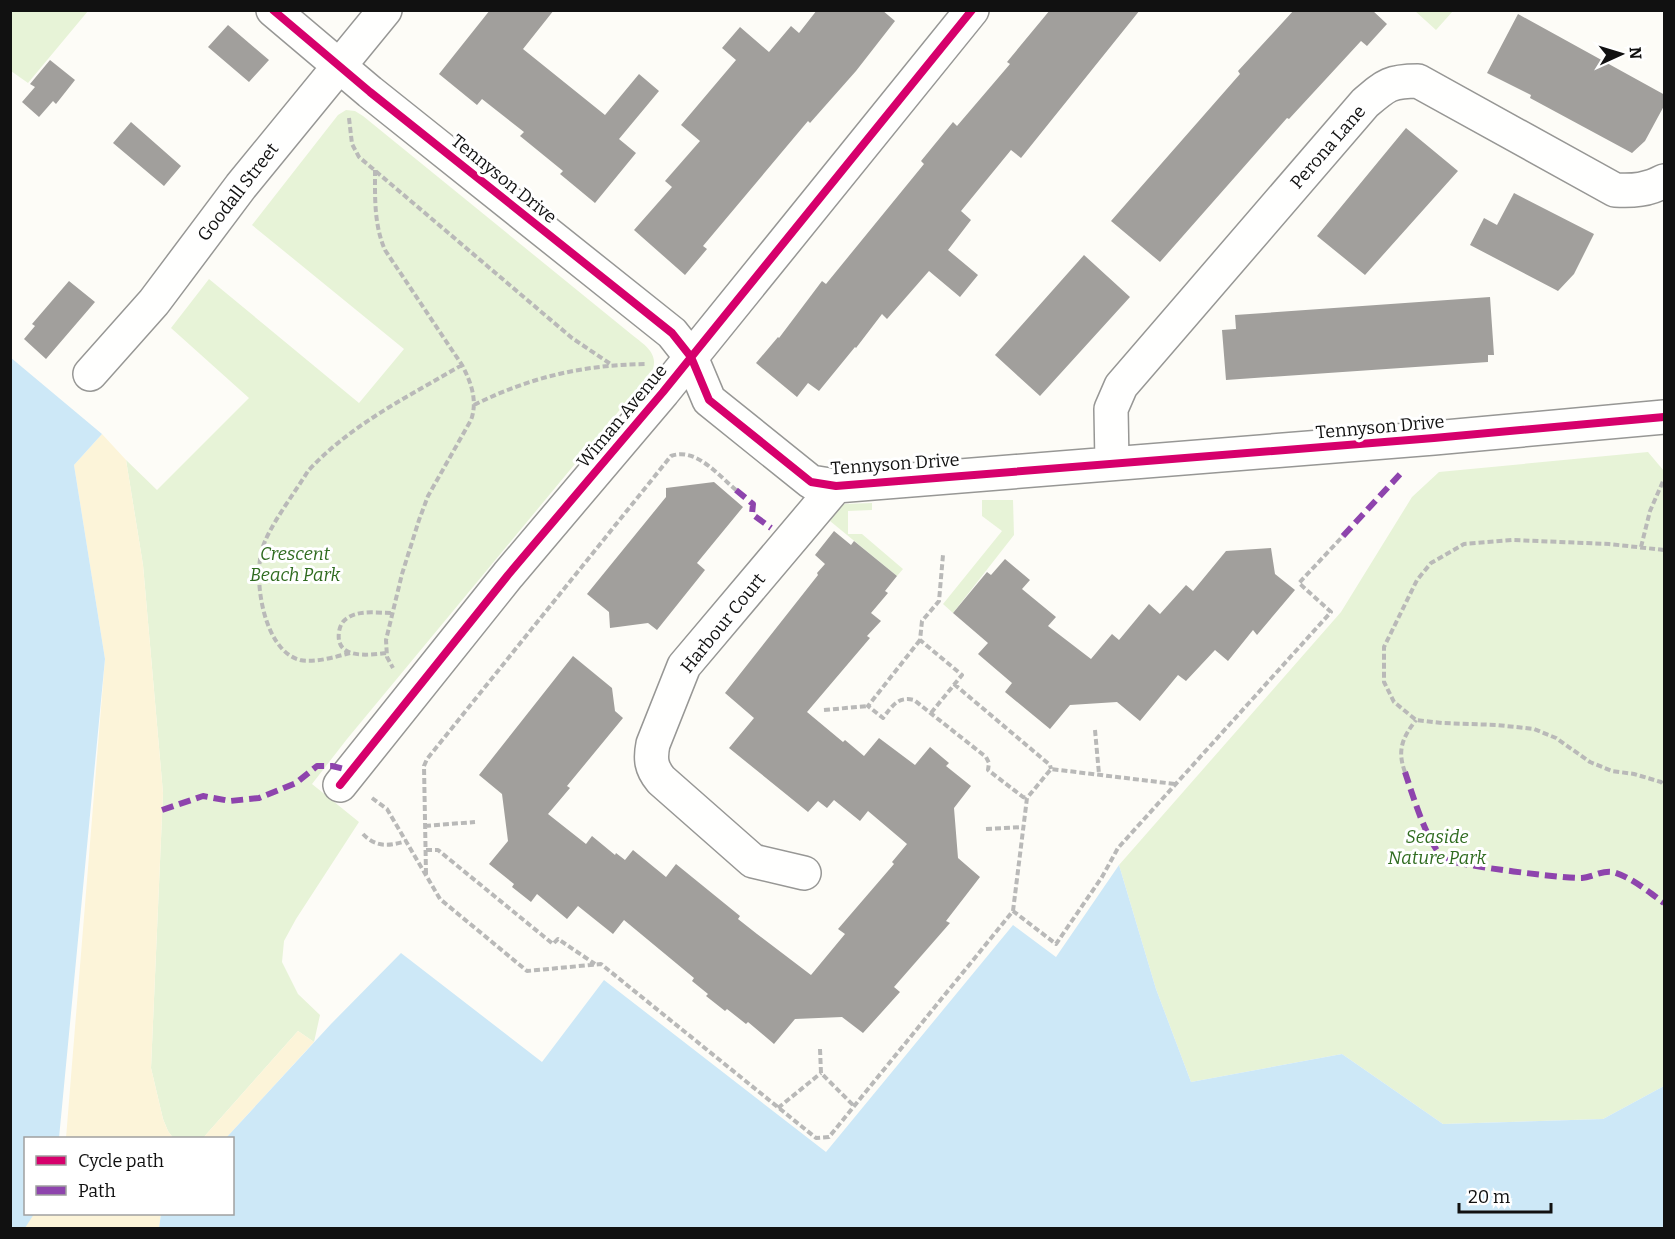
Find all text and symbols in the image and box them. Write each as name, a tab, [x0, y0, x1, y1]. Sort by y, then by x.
north arrow	[1591, 24, 1651, 84]
text: N	[1626, 46, 1645, 60]
street label: Perona Lane	[1286, 101, 1370, 193]
street label: Tennyson Drive	[447, 130, 561, 228]
street label: Goodall Street	[193, 138, 284, 246]
street label: Wiman Avenue	[572, 360, 672, 472]
street label: Tennyson Drive	[1315, 410, 1445, 444]
street label: Tennyson Drive	[830, 449, 960, 479]
park label: Crescent Beach Park	[250, 543, 341, 586]
street label: Harbour Court	[676, 568, 770, 677]
park label: Seaside Nature Park	[1388, 826, 1486, 869]
legend	[24, 1137, 234, 1215]
text: Cycle path	[78, 1150, 164, 1172]
scale bar	[1459, 1176, 1550, 1214]
text: Path	[78, 1180, 116, 1202]
text: 20 m	[1468, 1186, 1510, 1208]

